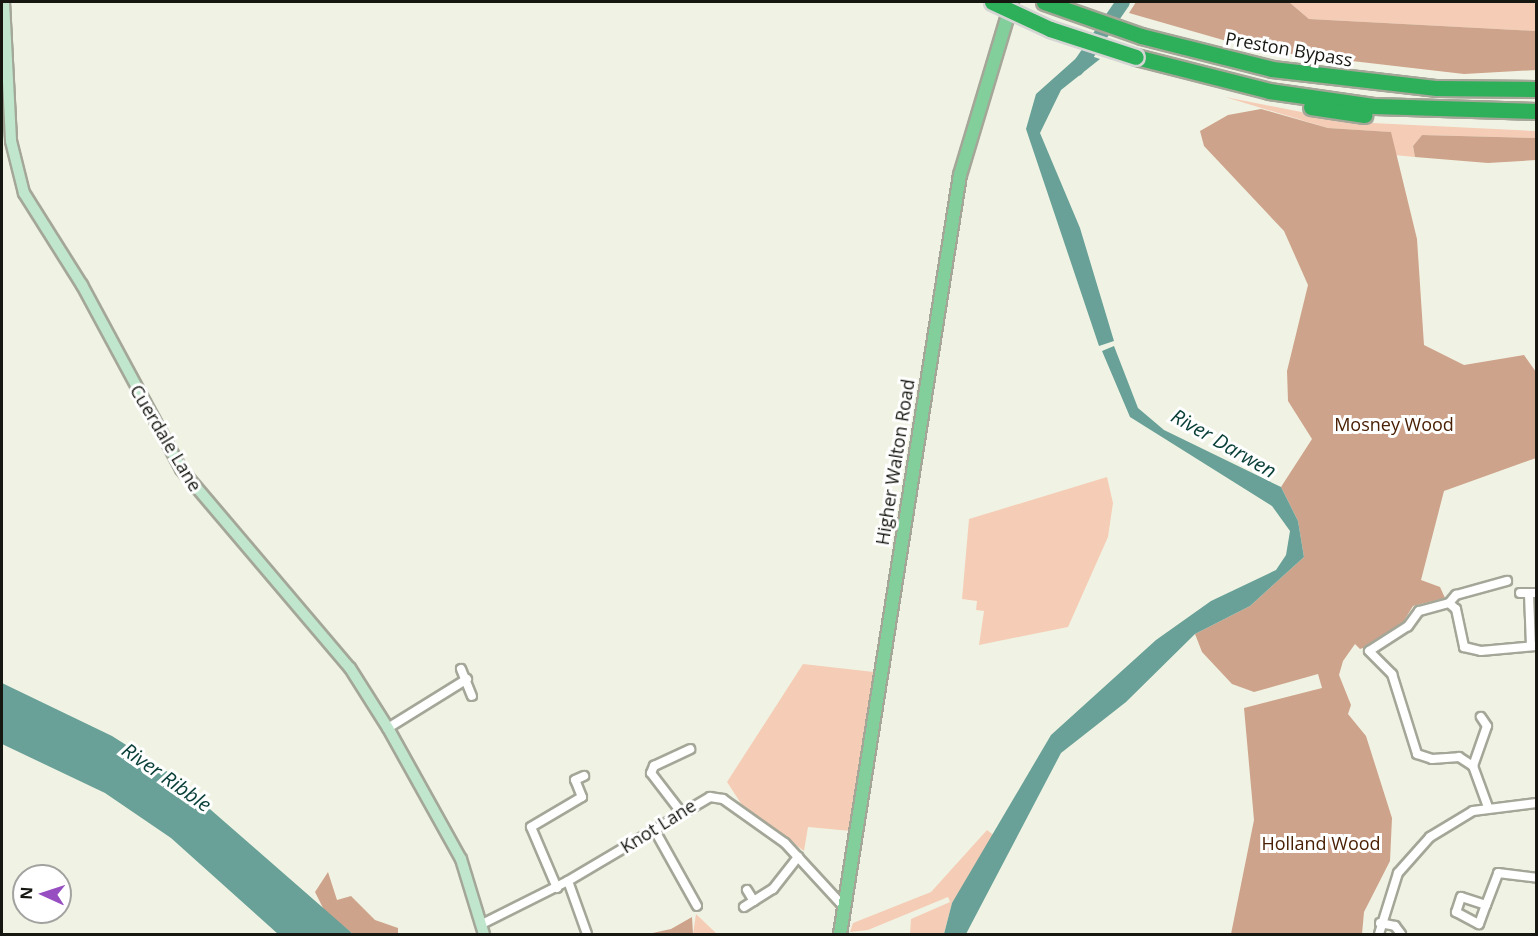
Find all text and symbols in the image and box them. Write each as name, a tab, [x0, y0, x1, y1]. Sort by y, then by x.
street label: Preston Bypass	[1224, 27, 1354, 71]
street label: Higher Walton Road	[871, 377, 919, 547]
street label: Cuerdale Lane	[126, 381, 206, 495]
water label: River Darwen	[1167, 403, 1281, 483]
park label: Mosney Wood	[1334, 413, 1454, 435]
water label: River Ribble	[118, 738, 216, 816]
street label: Knot Lane	[616, 794, 700, 858]
park label: Holland Wood	[1261, 832, 1381, 854]
north arrow	[12, 864, 72, 924]
text: N	[15, 886, 37, 900]

